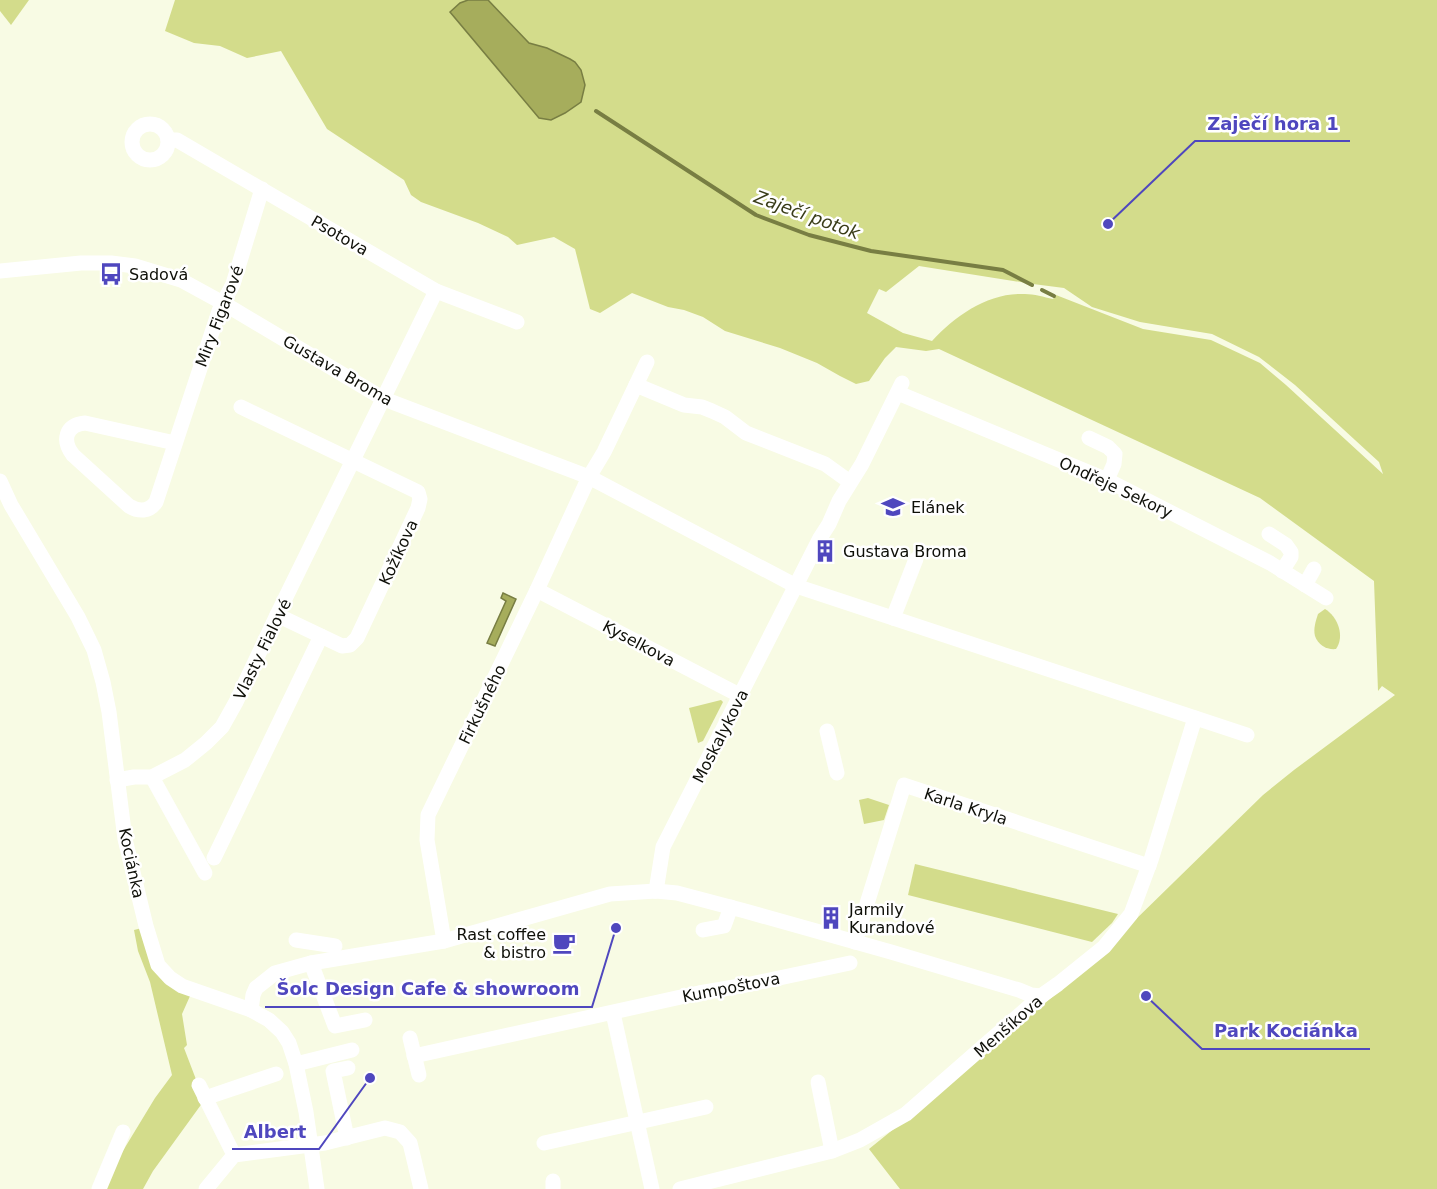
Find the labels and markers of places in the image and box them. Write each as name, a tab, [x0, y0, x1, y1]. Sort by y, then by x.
callout: Zaječí hora 1	[1195, 105, 1350, 141]
bus stop icon: Sadová	[98, 261, 124, 287]
place label: Sadová	[129, 265, 188, 284]
school or university icon: Elánek	[880, 494, 906, 520]
place label: Elánek	[911, 498, 965, 517]
building icon: Gustava Broma	[812, 538, 838, 564]
place label: Gustava Broma	[843, 542, 967, 561]
place label: Jarmily Kurandové	[848, 900, 935, 937]
building icon: Jarmily Kurandové	[818, 905, 844, 931]
place label: Rast coffee & bistro	[456, 925, 546, 962]
cafe icon: Rast coffee & bistro	[551, 930, 577, 956]
callout: Šolc Design Cafe & showroom	[265, 971, 592, 1007]
callout: Park Kociánka	[1202, 1013, 1370, 1049]
callout: Albert	[232, 1113, 319, 1149]

